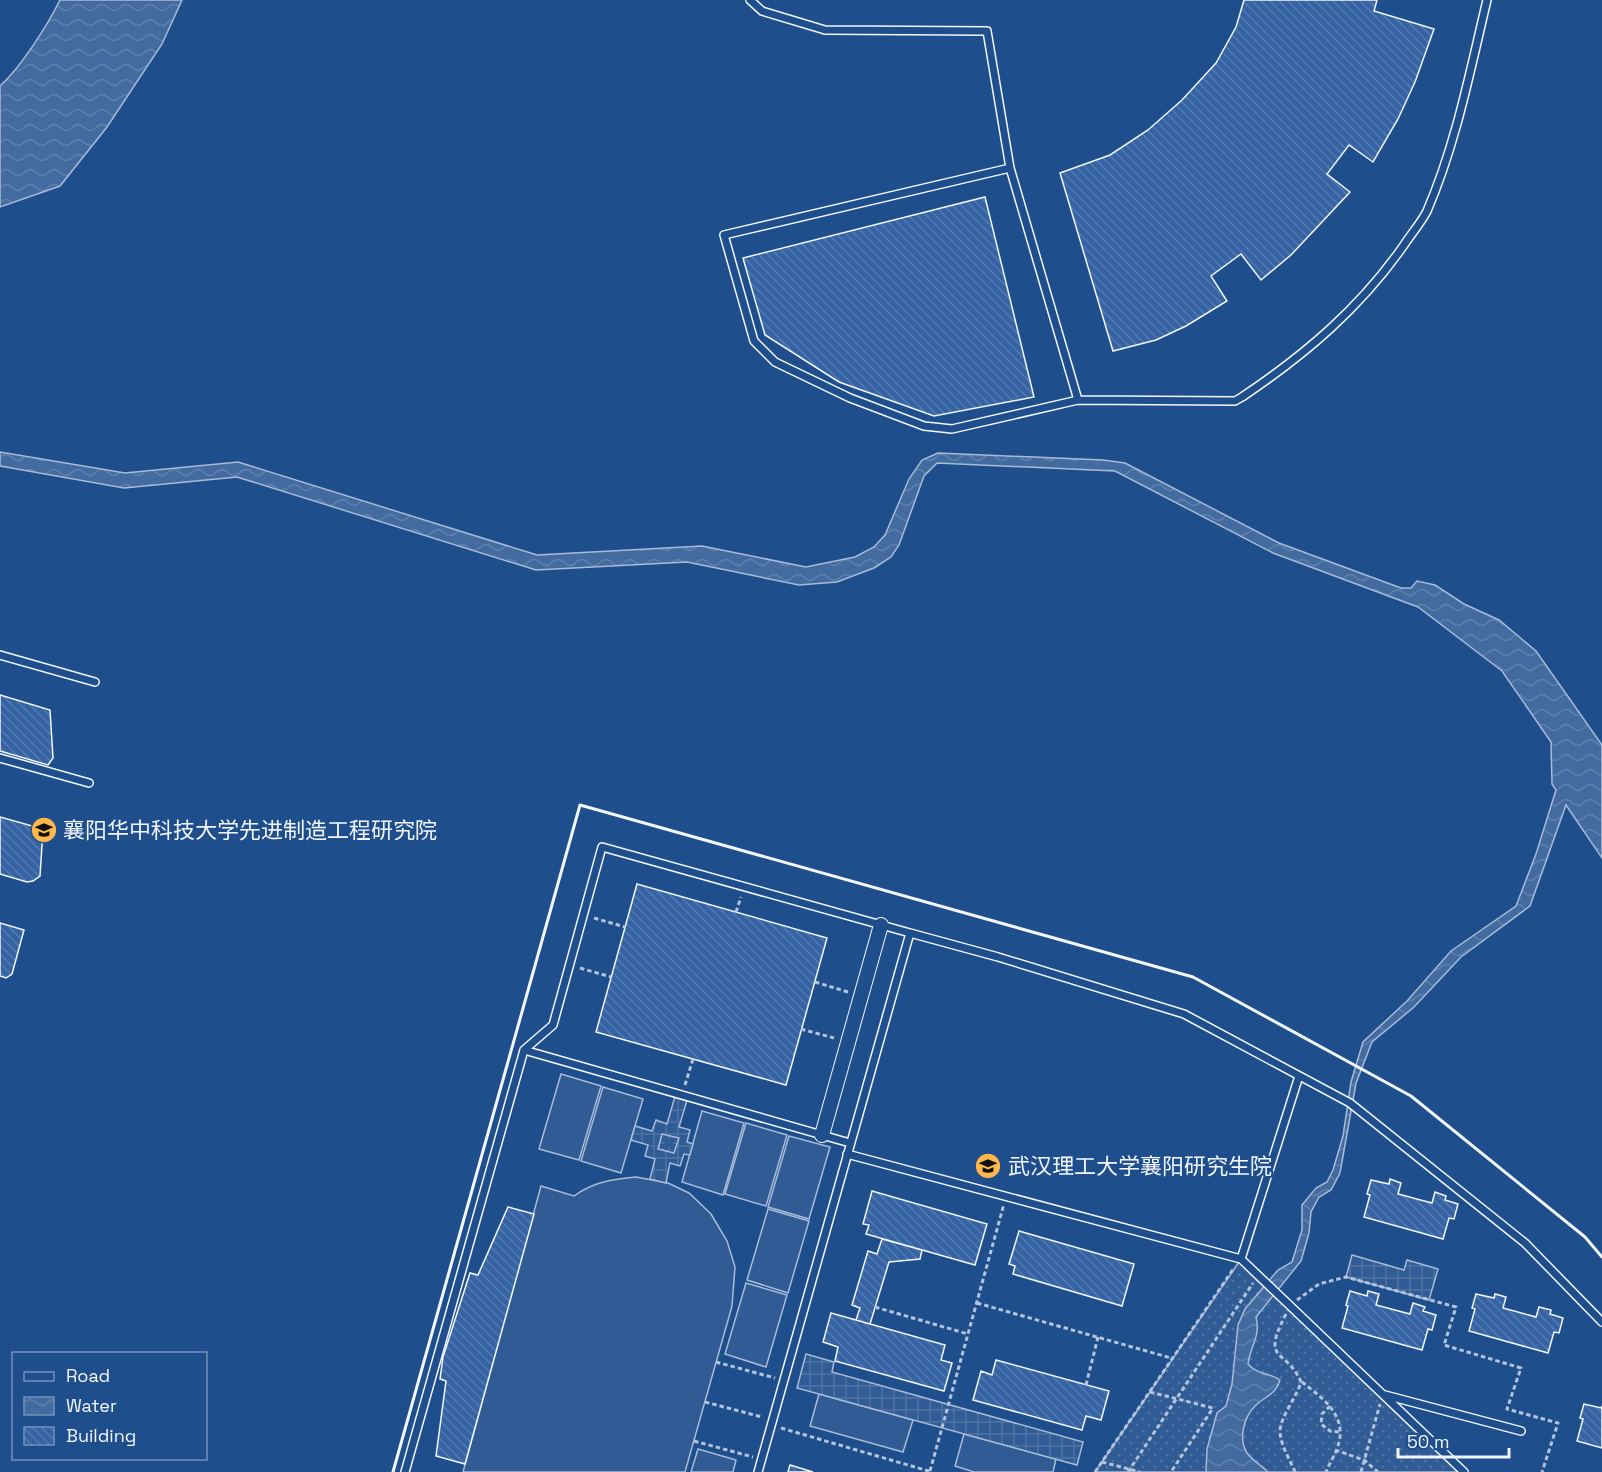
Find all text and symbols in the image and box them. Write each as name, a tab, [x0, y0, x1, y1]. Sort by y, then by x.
school or university icon: 襄阳华中科技大学先进制造工程研究院	[29, 815, 59, 845]
place label: 襄阳华中科技大学先进制造工程研究院	[63, 816, 437, 844]
school or university icon: 武汉理工大学襄阳研究生院	[973, 1151, 1003, 1181]
place label: 武汉理工大学襄阳研究生院	[1008, 1152, 1272, 1180]
legend	[12, 1352, 207, 1460]
text: Road	[66, 1364, 110, 1387]
text: Water	[66, 1394, 117, 1417]
scale bar	[1398, 1421, 1509, 1459]
text: Building	[66, 1424, 136, 1447]
text: 50 m	[1407, 1430, 1449, 1453]

